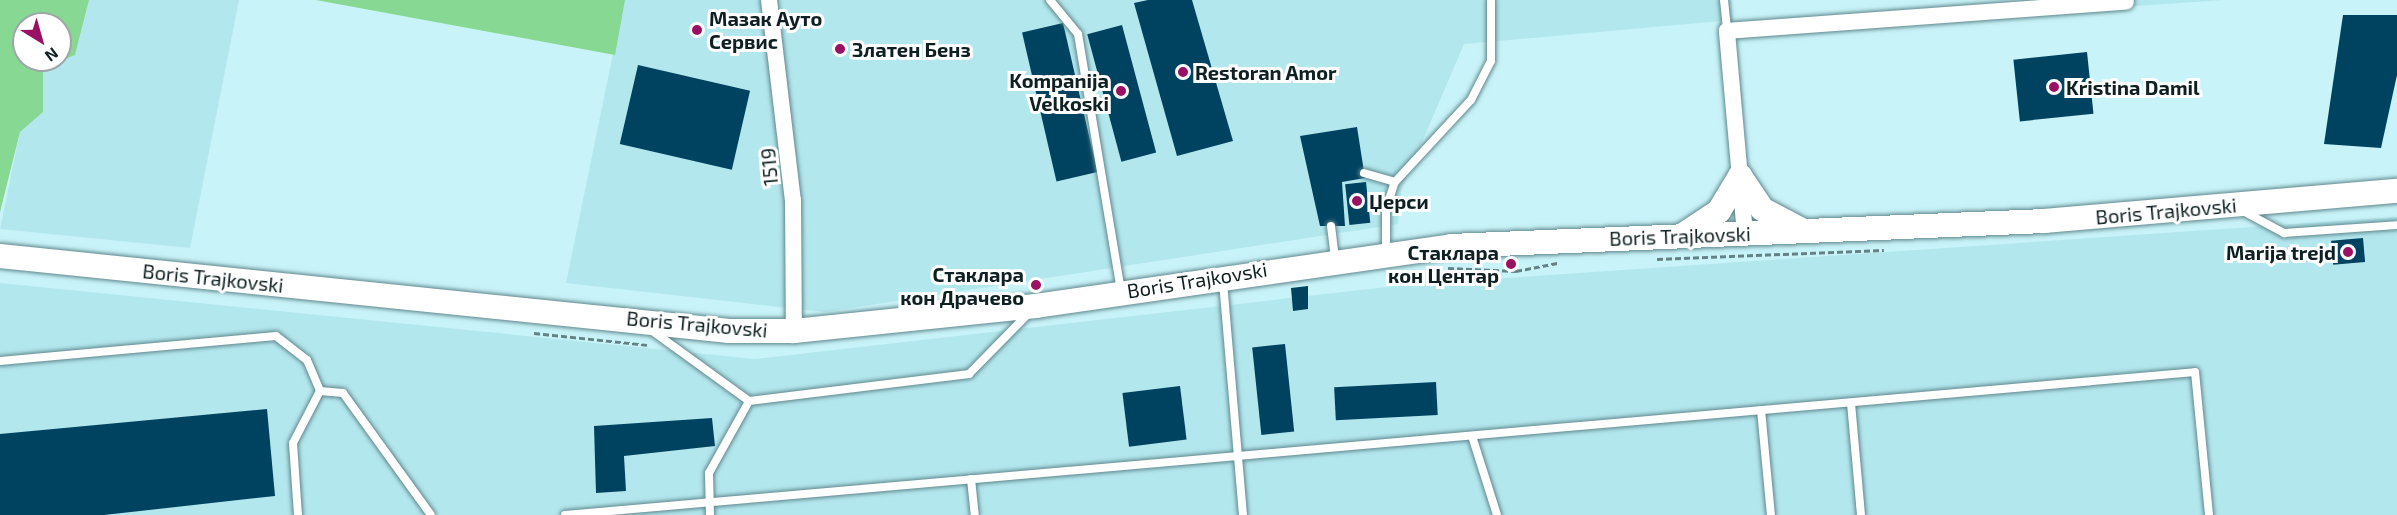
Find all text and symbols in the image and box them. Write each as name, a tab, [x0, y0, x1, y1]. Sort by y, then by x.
place label: Мазак Ауто Сервис	[709, 6, 822, 53]
north arrow	[12, 12, 72, 72]
marker: Мазак Ауто Сервис	[690, 23, 704, 37]
place label: Златен Бенз	[852, 37, 971, 61]
marker: Златен Бенз	[833, 42, 847, 56]
text: N	[42, 44, 62, 66]
place label: Restoran Amor	[1195, 60, 1337, 84]
marker: Restoran Amor	[1176, 65, 1190, 79]
place label: Kompanija Velkoski	[1009, 68, 1109, 115]
place label: Kristina Damil	[2066, 75, 2200, 99]
marker: Kristina Damil	[2047, 80, 2061, 94]
marker: Kompanija Velkoski	[1114, 84, 1128, 98]
street label: 1519	[755, 147, 783, 187]
place label: Џерси	[1369, 189, 1429, 213]
street label: Boris Trajkovski	[2094, 193, 2238, 229]
marker: Џерси	[1350, 194, 1364, 208]
street label: Boris Trajkovski	[1609, 222, 1751, 250]
place label: Стаклара кон Центар	[1388, 240, 1499, 287]
place label: Marija trejd	[2226, 240, 2336, 264]
marker: Marija trejd	[2341, 245, 2355, 259]
street label: Boris Trajkovski	[1125, 257, 1269, 303]
marker: Стаклара кон Центар	[1504, 257, 1518, 271]
street label: Boris Trajkovski	[141, 259, 285, 297]
place label: Стаклара кон Драчево	[900, 262, 1024, 309]
marker: Стаклара кон Драчево	[1029, 278, 1043, 292]
street label: Boris Trajkovski	[625, 306, 769, 342]

